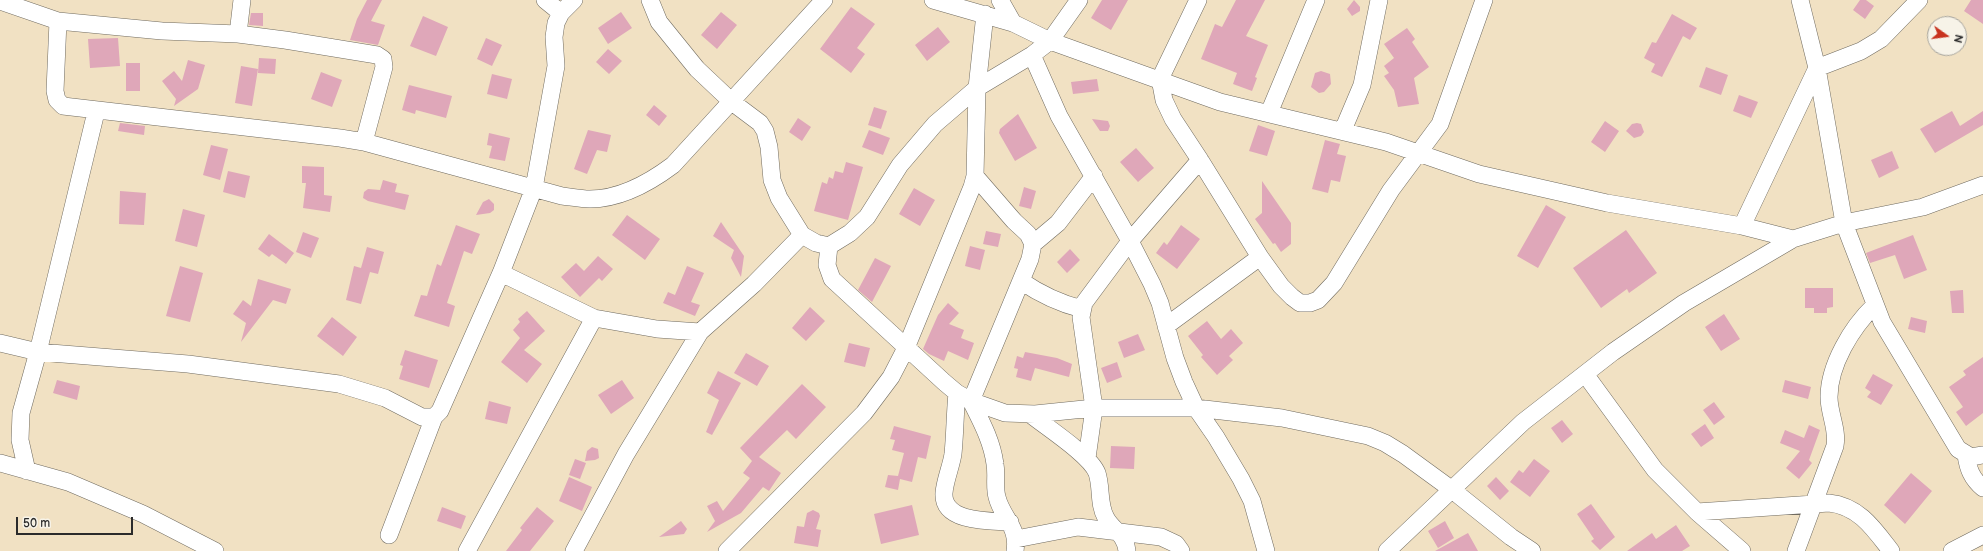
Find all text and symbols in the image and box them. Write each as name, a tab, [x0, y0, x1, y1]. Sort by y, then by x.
north arrow	[1927, 16, 1967, 56]
text: N	[1951, 33, 1965, 44]
scale bar	[18, 509, 135, 535]
text: 50 m	[23, 516, 50, 531]

